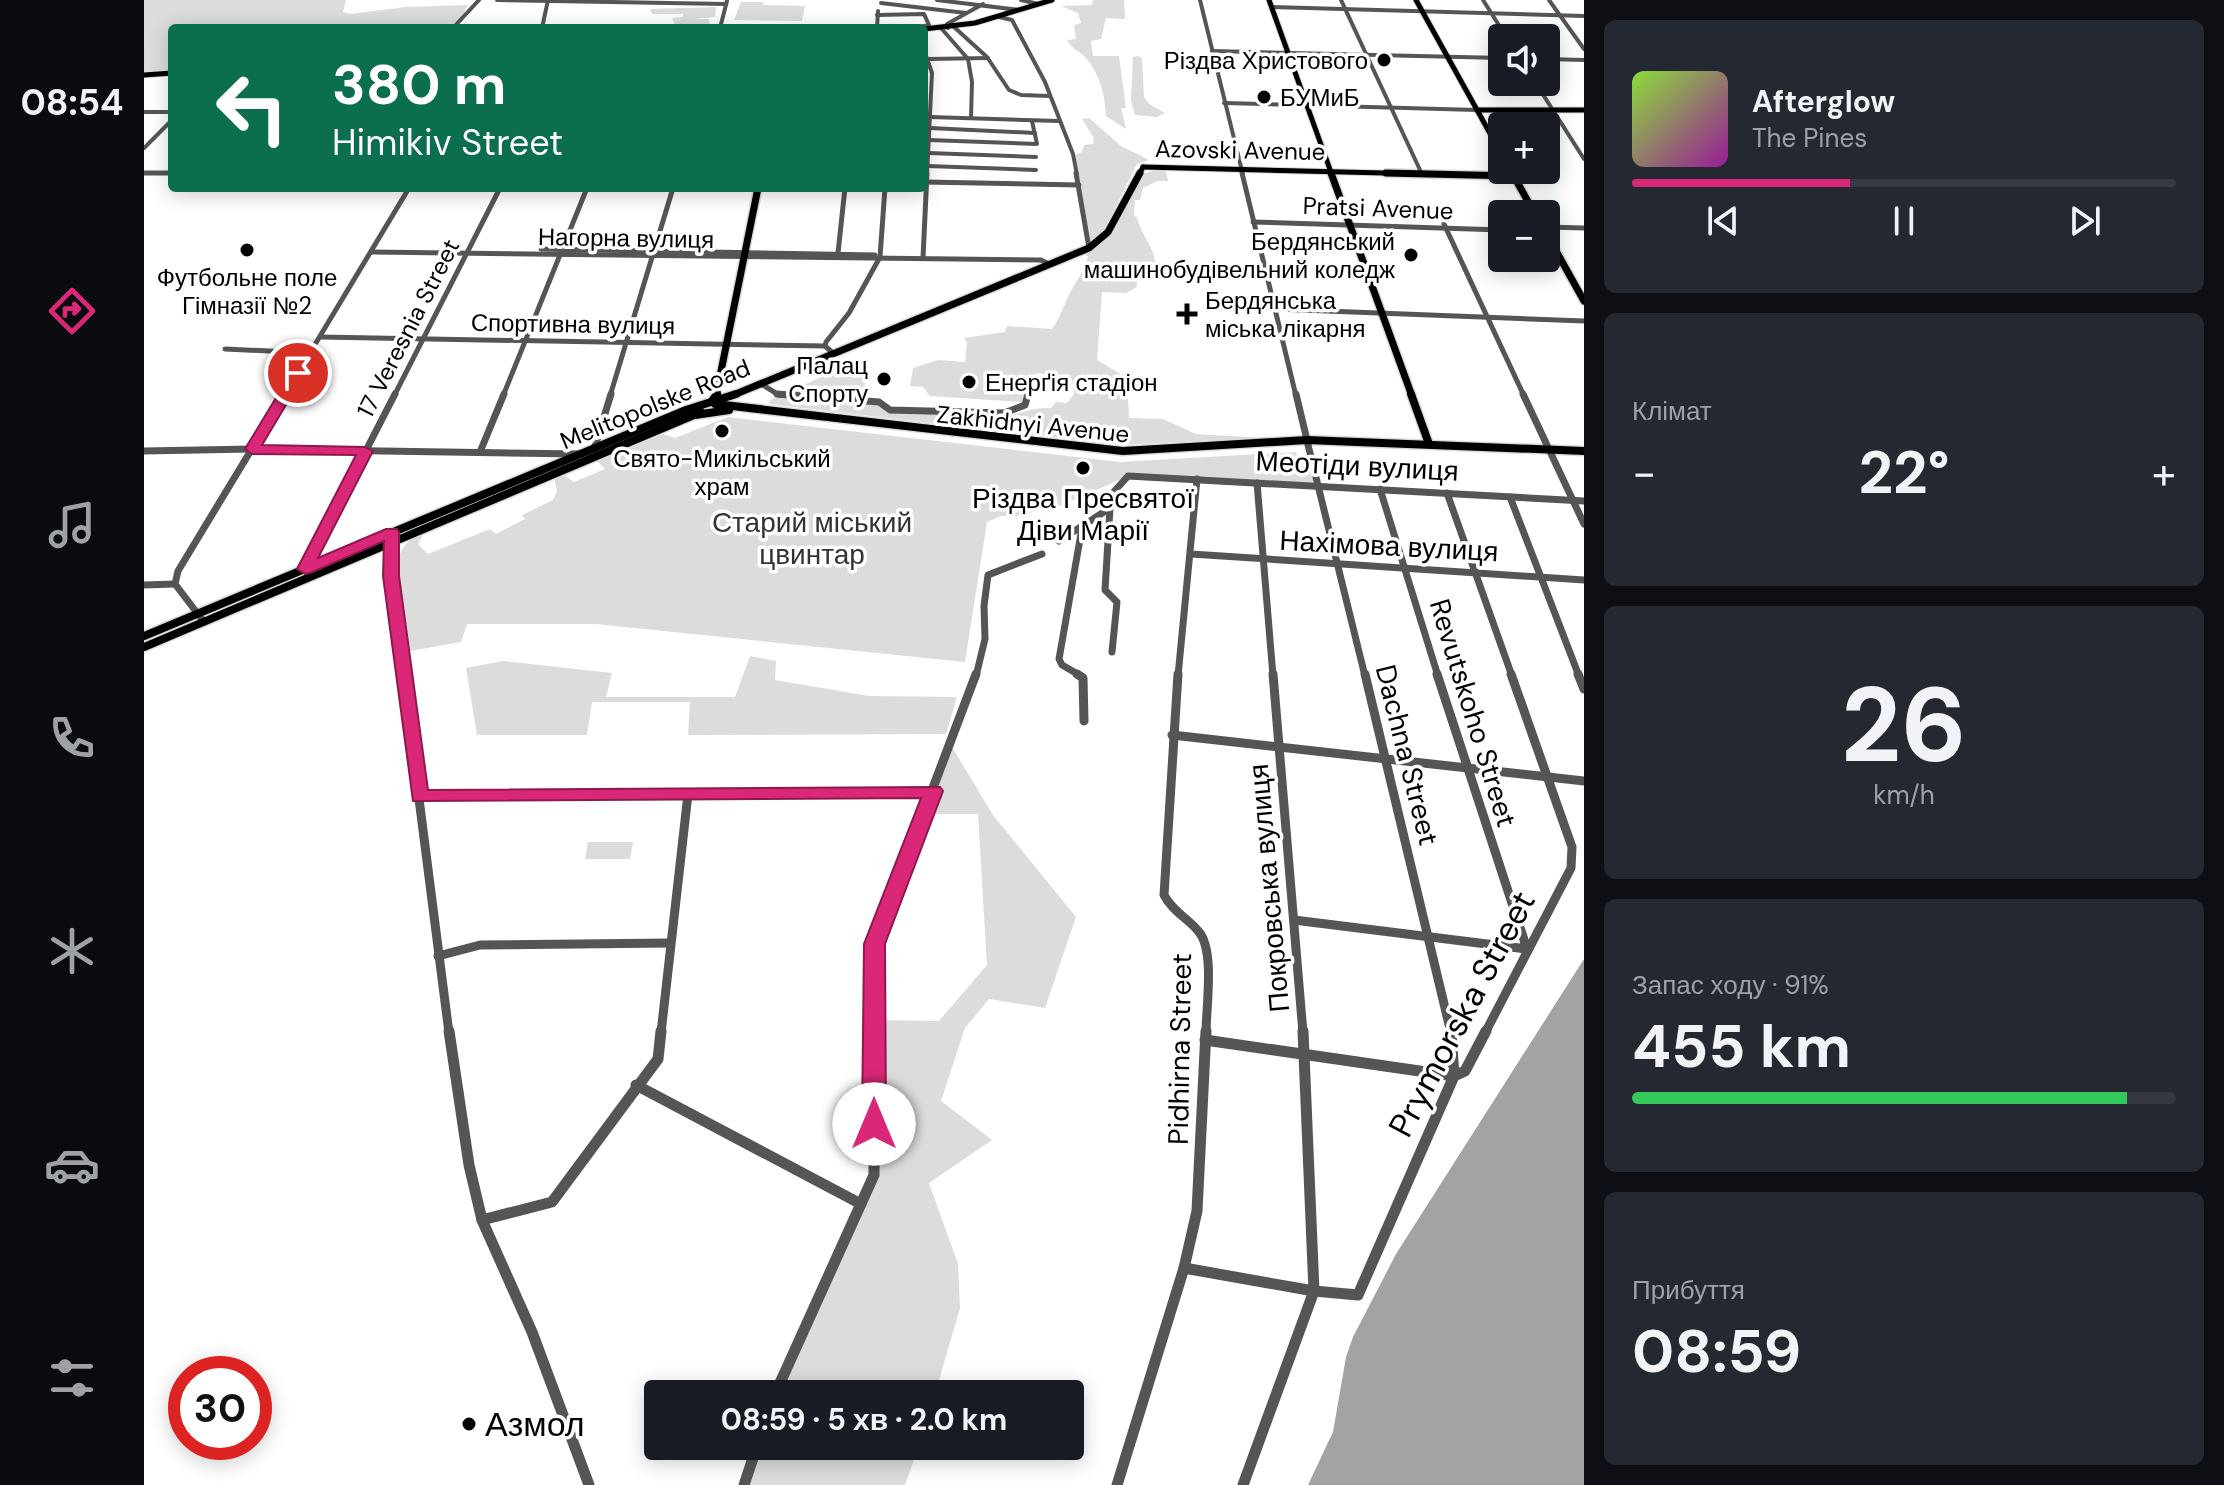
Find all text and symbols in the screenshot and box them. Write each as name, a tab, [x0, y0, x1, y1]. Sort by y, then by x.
map controls	[1488, 24, 1560, 272]
button: sound	[1488, 24, 1560, 96]
place label: Різдва Христового	[1164, 45, 1368, 76]
text: 380 m	[332, 48, 507, 121]
marker: Різдва Христового	[1375, 51, 1393, 69]
icon: left	[200, 56, 304, 160]
text: 08:54	[20, 79, 124, 126]
place label: БУМиБ	[1280, 82, 1360, 113]
text: Afterglow	[1752, 82, 1895, 121]
marker: БУМиБ	[1255, 88, 1273, 106]
button: +	[1488, 112, 1560, 184]
text: Himikiv Street	[332, 119, 563, 166]
text: The Pines	[1752, 121, 1867, 155]
street label: Azovski Avenue	[1155, 133, 1325, 167]
street label: Pratsi Avenue	[1302, 190, 1454, 226]
icon: previous	[1701, 199, 1745, 243]
icon: pause	[1882, 199, 1926, 243]
icon: next	[2063, 199, 2107, 243]
button: −	[1488, 200, 1560, 272]
street label: Нагорна вулиця	[538, 221, 714, 255]
place label: Бердянський машинобудівельний коледж	[1084, 226, 1395, 285]
street label: 17 Veresnia Street	[350, 234, 466, 422]
marker: Футбольне поле Гімназії №2	[238, 241, 256, 259]
marker: Бердянський машинобудівельний коледж	[1402, 246, 1420, 264]
place label: Футбольне поле Гімназії №2	[157, 262, 337, 321]
icon: directions	[44, 283, 100, 339]
place label: Бердянська міська лікарня	[1205, 285, 1365, 344]
marker: Бердянська міська лікарня	[1176, 303, 1198, 325]
street label: Спортивна вулиця	[471, 307, 675, 341]
pin	[264, 339, 332, 407]
place label: Палац Спорту	[788, 350, 868, 409]
icon: arrive	[276, 351, 320, 395]
street label: Melitopolske Road	[556, 352, 754, 456]
place label: Енерґія стадіон	[985, 367, 1158, 398]
marker: Палац Спорту	[875, 370, 893, 388]
marker: Енерґія стадіон	[960, 373, 978, 391]
text: Клімат	[1632, 394, 1712, 428]
street label: Zakhidnyi Avenue	[935, 398, 1131, 450]
marker: Свято-Микільський храм	[713, 422, 731, 440]
text: 22°	[1858, 433, 1950, 512]
street label: Меотіди вулиця	[1254, 442, 1460, 490]
place label: Свято-Микільський храм	[613, 443, 831, 502]
text: −	[1632, 444, 1656, 502]
text: +	[2152, 444, 2176, 502]
marker: Різдва Пресвятої Діви Марії	[1074, 459, 1092, 477]
place label: Різдва Пресвятої Діви Марії	[972, 480, 1194, 549]
icon: music	[44, 497, 100, 553]
park label: Старий міський цвинтар	[712, 504, 912, 573]
street label: Нахімова вулиця	[1279, 522, 1499, 570]
street label: Revutskoho Street	[1421, 595, 1525, 831]
text: 26	[1841, 658, 1967, 793]
street label: Dachna Street	[1367, 661, 1447, 849]
icon: phone	[44, 710, 100, 766]
street label: Покровська вулиця	[1240, 762, 1298, 1014]
text: km/h	[1873, 778, 1935, 812]
street label: Prymorska Street	[1378, 883, 1546, 1145]
icon: climate	[44, 923, 100, 979]
street label: Pidhirna Street	[1160, 953, 1200, 1145]
text: Запас ходу · 91%	[1632, 968, 1829, 1002]
text: 455 km	[1632, 1007, 1851, 1086]
position arrow	[832, 1082, 916, 1166]
icon: car	[44, 1137, 100, 1193]
text: Прибуття	[1632, 1273, 1745, 1307]
text: 08:59	[1632, 1312, 1801, 1391]
icon: filters	[44, 1350, 100, 1406]
speed limit sign: 30	[168, 1356, 272, 1460]
text: 08:59 · 5 хв · 2.0 km	[721, 1400, 1007, 1439]
place label: Азмол	[485, 1402, 585, 1447]
marker: Азмол	[460, 1415, 478, 1433]

